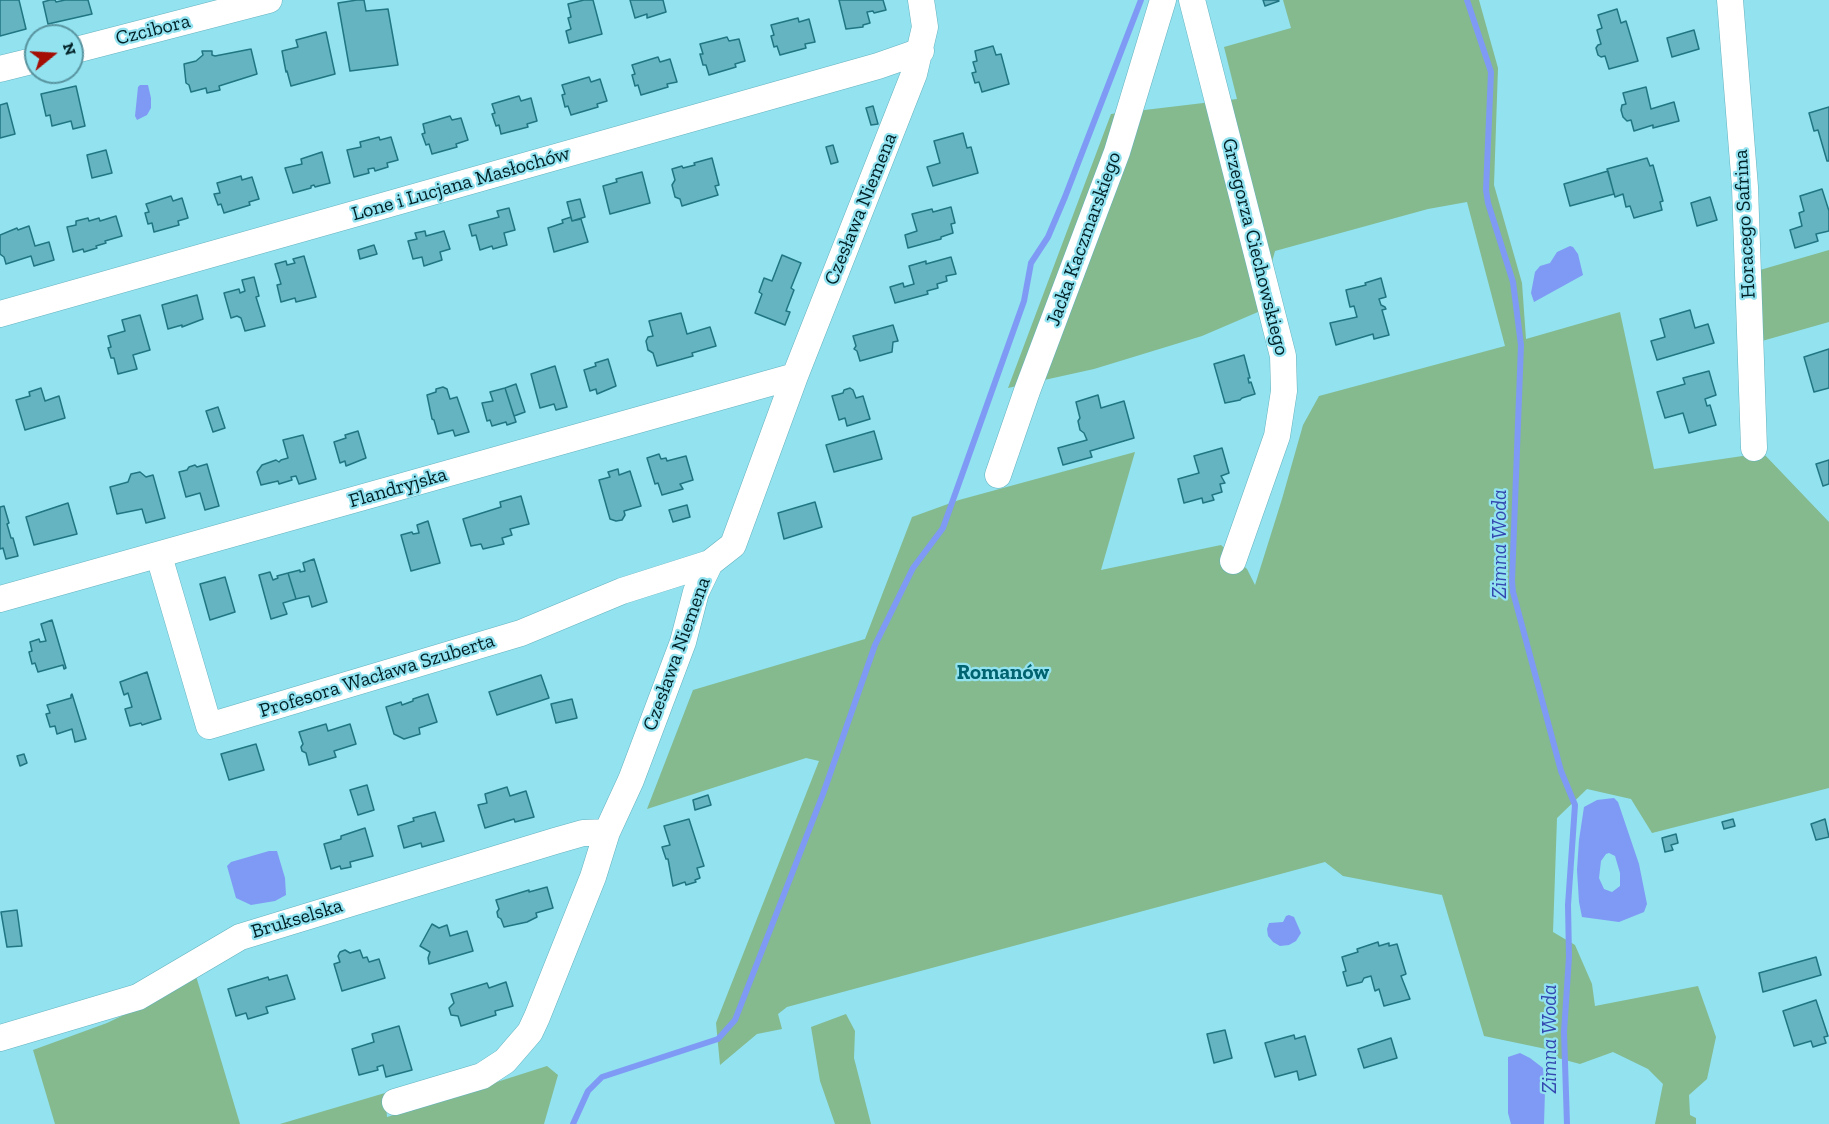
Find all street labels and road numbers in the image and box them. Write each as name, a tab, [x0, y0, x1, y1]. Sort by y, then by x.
street label: Czcibora	[113, 9, 193, 51]
street label: Czesława Niemena	[820, 129, 902, 289]
street label: Grzegorza Ciechowskiego	[1216, 136, 1294, 358]
street label: Lone i Lucjana Masłochów	[349, 141, 573, 227]
street label: Jacka Kaczmarskiego	[1041, 149, 1127, 329]
street label: Horacego Safrina	[1729, 149, 1761, 299]
street label: Flandryjska	[346, 463, 450, 513]
street label: Czesława Niemena	[638, 574, 716, 734]
street label: Profesora Wacława Szuberta	[256, 629, 498, 723]
street label: Brukselska	[248, 894, 346, 944]

